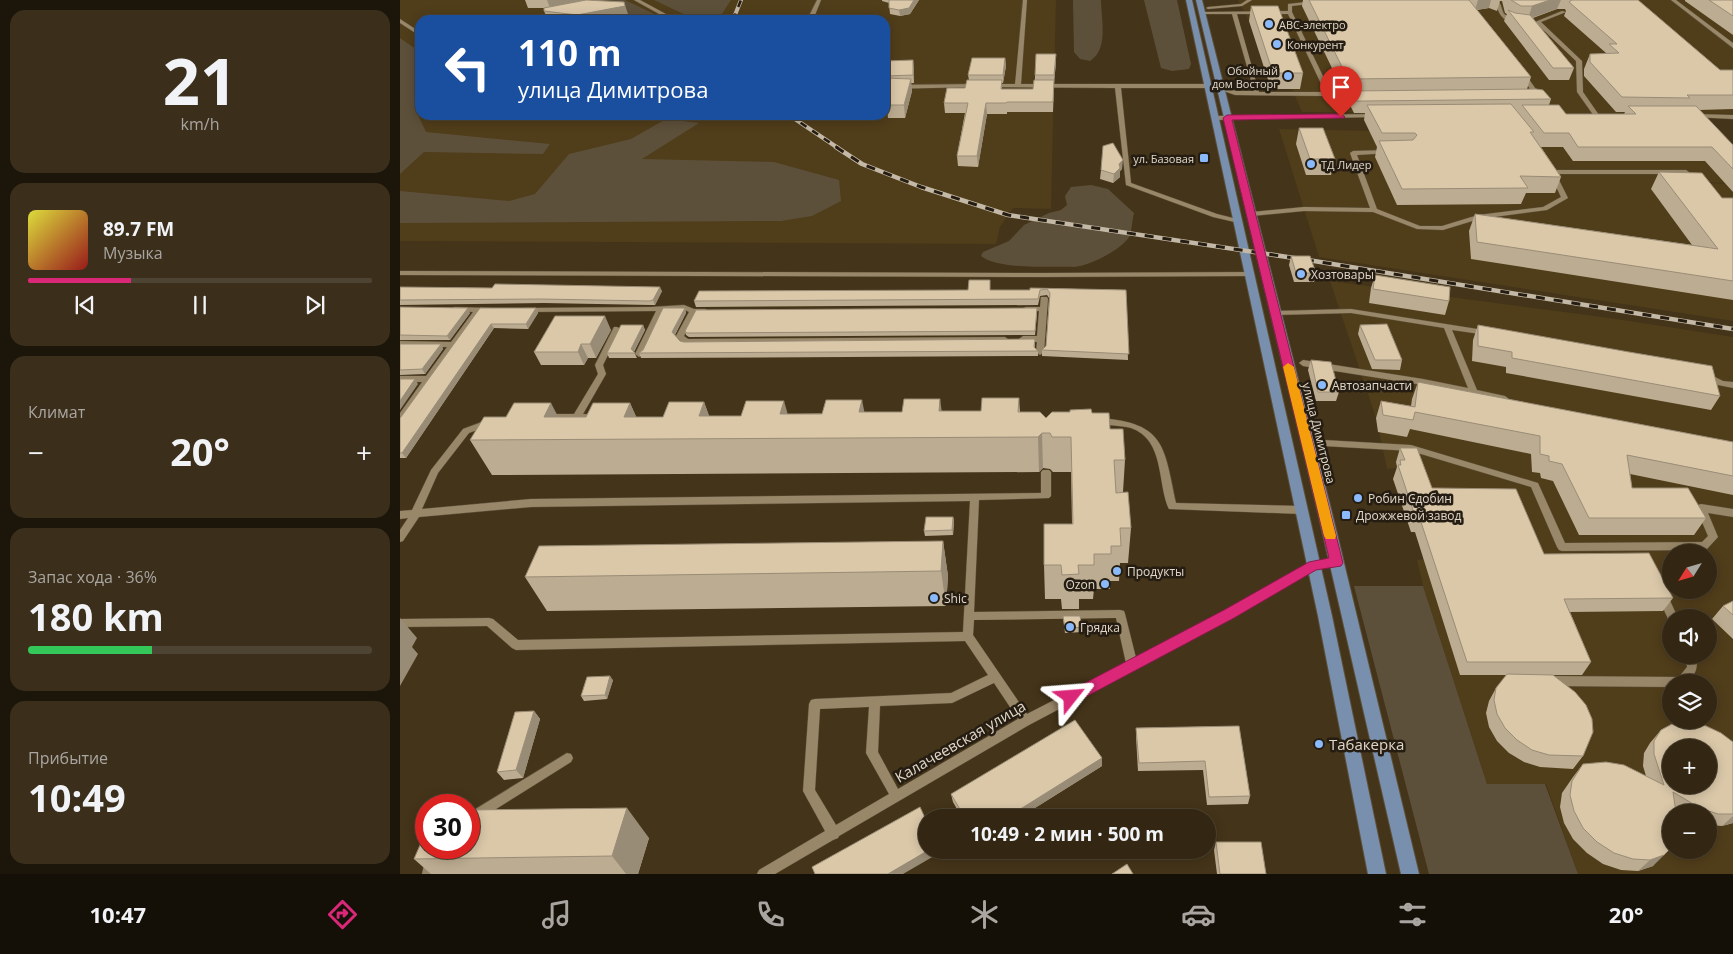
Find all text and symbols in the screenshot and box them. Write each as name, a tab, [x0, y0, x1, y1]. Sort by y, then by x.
place label: АВС-электро	[1279, 17, 1346, 32]
marker: АВС-электро	[1263, 18, 1275, 30]
text: 110 m	[518, 29, 622, 76]
icon: left	[435, 35, 500, 100]
text: 21	[163, 36, 237, 124]
place label: Конкурент	[1287, 37, 1344, 52]
marker: Конкурент	[1271, 38, 1283, 50]
place label: Обойный дом Восторг	[1212, 63, 1278, 91]
pin	[1320, 66, 1362, 117]
marker: Обойный дом Восторг	[1282, 70, 1294, 82]
icon: arrive	[1327, 73, 1355, 101]
text: улица Димитрова	[518, 74, 708, 104]
text: km/h	[181, 113, 219, 135]
place label: ул. Базовая	[1133, 151, 1194, 166]
marker: ул. Базовая	[1198, 152, 1210, 164]
place label: ТД Лидер	[1321, 157, 1372, 172]
marker: ТД Лидер	[1305, 158, 1317, 170]
text: 89.7 FM	[103, 216, 174, 242]
text: Музыка	[103, 242, 163, 264]
place label: Хозтовары	[1311, 266, 1374, 283]
marker: Хозтовары	[1295, 268, 1307, 280]
icon: previous	[71, 291, 99, 319]
icon: pause	[186, 291, 214, 319]
icon: next	[301, 291, 329, 319]
place label: Автозапчасти	[1332, 377, 1412, 394]
marker: Автозапчасти	[1316, 379, 1328, 391]
street label: улица Димитрова	[1298, 381, 1340, 485]
text: Климат	[28, 401, 85, 423]
text: 20°	[170, 425, 230, 477]
text: −	[28, 433, 44, 471]
text: +	[356, 433, 372, 471]
place label: Робин Сдобин	[1368, 490, 1452, 507]
marker: Робин Сдобин	[1352, 492, 1364, 504]
place label: Дрожжевой завод	[1356, 507, 1462, 524]
marker: Дрожжевой завод	[1340, 509, 1352, 521]
north arrow	[1662, 544, 1718, 599]
map controls	[1662, 544, 1717, 859]
place label: Продукты	[1127, 563, 1184, 580]
marker: Продукты	[1111, 565, 1123, 577]
text: Запас хода · 36%	[28, 566, 157, 588]
place label: Ozon	[1065, 576, 1095, 593]
marker: Ozon	[1099, 578, 1111, 590]
text: 180 km	[28, 590, 164, 642]
place label: Shic	[944, 590, 967, 607]
marker: Shic	[928, 592, 940, 604]
button: sound	[1662, 609, 1717, 664]
place label: Грядка	[1080, 619, 1120, 636]
marker: Грядка	[1064, 621, 1076, 633]
position arrow	[1044, 670, 1096, 722]
button: layers	[1662, 674, 1717, 729]
street label: Калачеевская улица	[891, 695, 1029, 787]
place label: Табакерка	[1329, 734, 1404, 754]
marker: Табакерка	[1313, 738, 1325, 750]
button: +	[1662, 739, 1717, 794]
text: Прибытие	[28, 747, 108, 769]
text: 10:49	[28, 771, 126, 823]
speed limit sign: 30	[415, 794, 480, 859]
button: −	[1662, 804, 1717, 859]
text: 10:49 · 2 мин · 500 m	[970, 821, 1164, 847]
icon: directions	[325, 897, 360, 932]
icon: music	[539, 897, 574, 932]
icon: phone	[753, 897, 788, 932]
icon: climate	[967, 897, 1002, 932]
icon: car	[1181, 897, 1216, 932]
icon: filters	[1395, 897, 1430, 932]
text: 10:47	[89, 899, 146, 929]
text: 20°	[1609, 899, 1643, 929]

